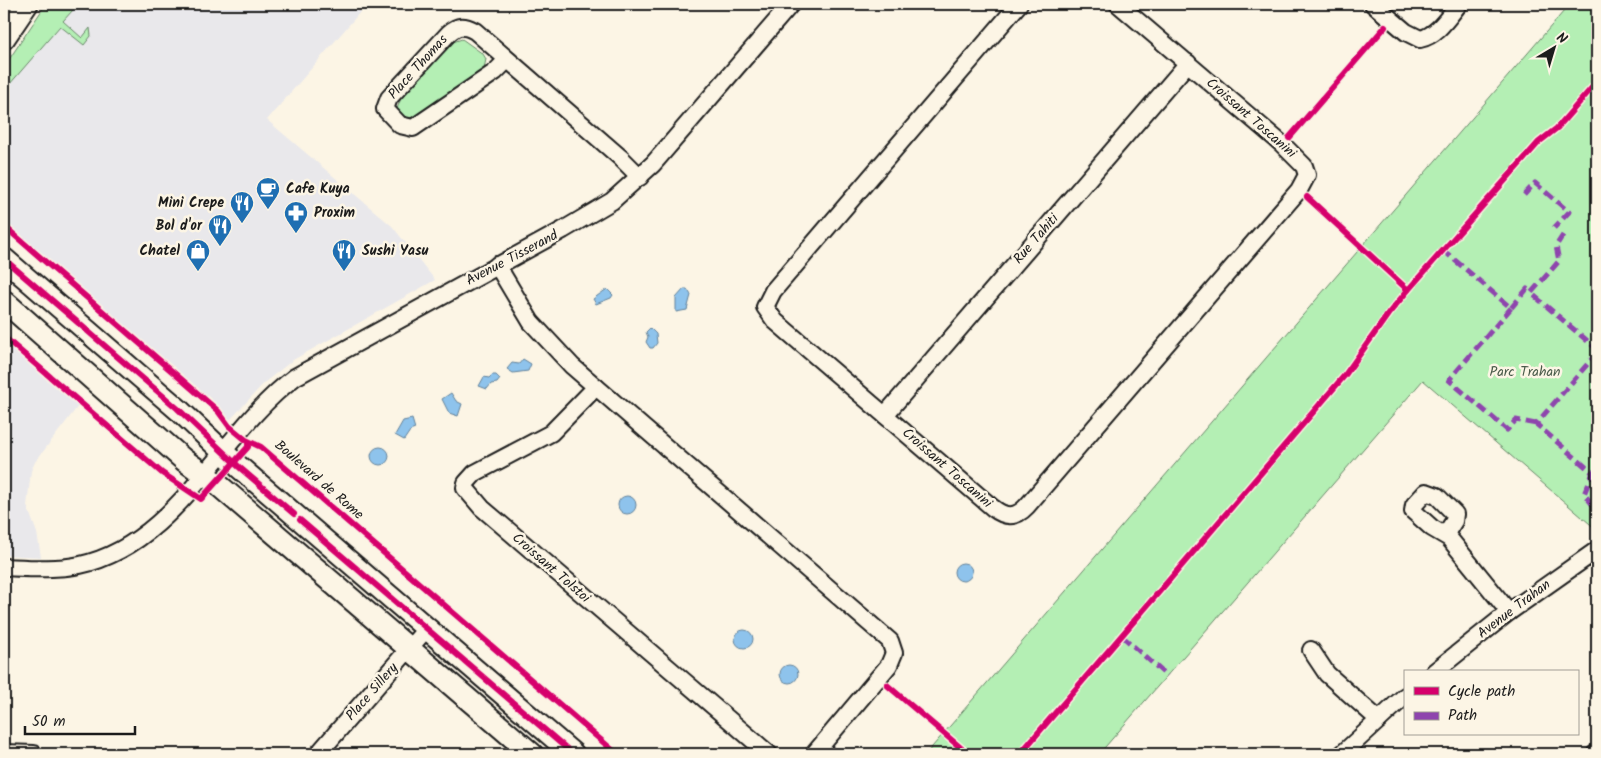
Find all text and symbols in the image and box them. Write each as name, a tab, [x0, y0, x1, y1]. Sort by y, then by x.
north arrow	[1528, 22, 1578, 72]
text: N	[1551, 27, 1572, 50]
street label: Place Thomas	[383, 30, 453, 104]
street label: Croissant Toscanini	[1201, 72, 1302, 164]
cafe icon: Cafe Kuya	[255, 176, 281, 210]
place label: Cafe Kuya	[286, 178, 350, 200]
restaurant icon: Mini Crepe	[229, 190, 255, 224]
place label: Mini Crepe	[158, 192, 224, 214]
pharmacy icon: Proxim	[283, 200, 309, 234]
place label: Proxim	[314, 202, 355, 224]
street label: Rue Tahiti	[1008, 208, 1065, 269]
restaurant icon: Bol d'or	[207, 213, 233, 247]
place label: Bol d'or	[156, 215, 203, 237]
street label: Avenue Tisserand	[462, 224, 563, 292]
shop icon: Chatel	[185, 238, 211, 272]
restaurant icon: Sushi Yasu	[331, 238, 357, 272]
place label: Chatel	[139, 240, 180, 262]
place label: Sushi Yasu	[362, 240, 429, 262]
park label: Parc Trahan	[1490, 361, 1560, 383]
street label: Croissant Toscanini	[897, 422, 998, 514]
street label: Boulevard de Rome	[269, 435, 369, 526]
street label: Croissant Tolstoi	[507, 528, 596, 609]
street label: Avenue Trahan	[1473, 574, 1555, 644]
street label: Place Sillery	[340, 658, 404, 726]
legend	[1404, 670, 1578, 736]
text: Cycle path	[1448, 680, 1515, 704]
scale bar	[25, 703, 135, 735]
text: Path	[1448, 704, 1477, 728]
text: 50 m	[32, 710, 66, 734]

